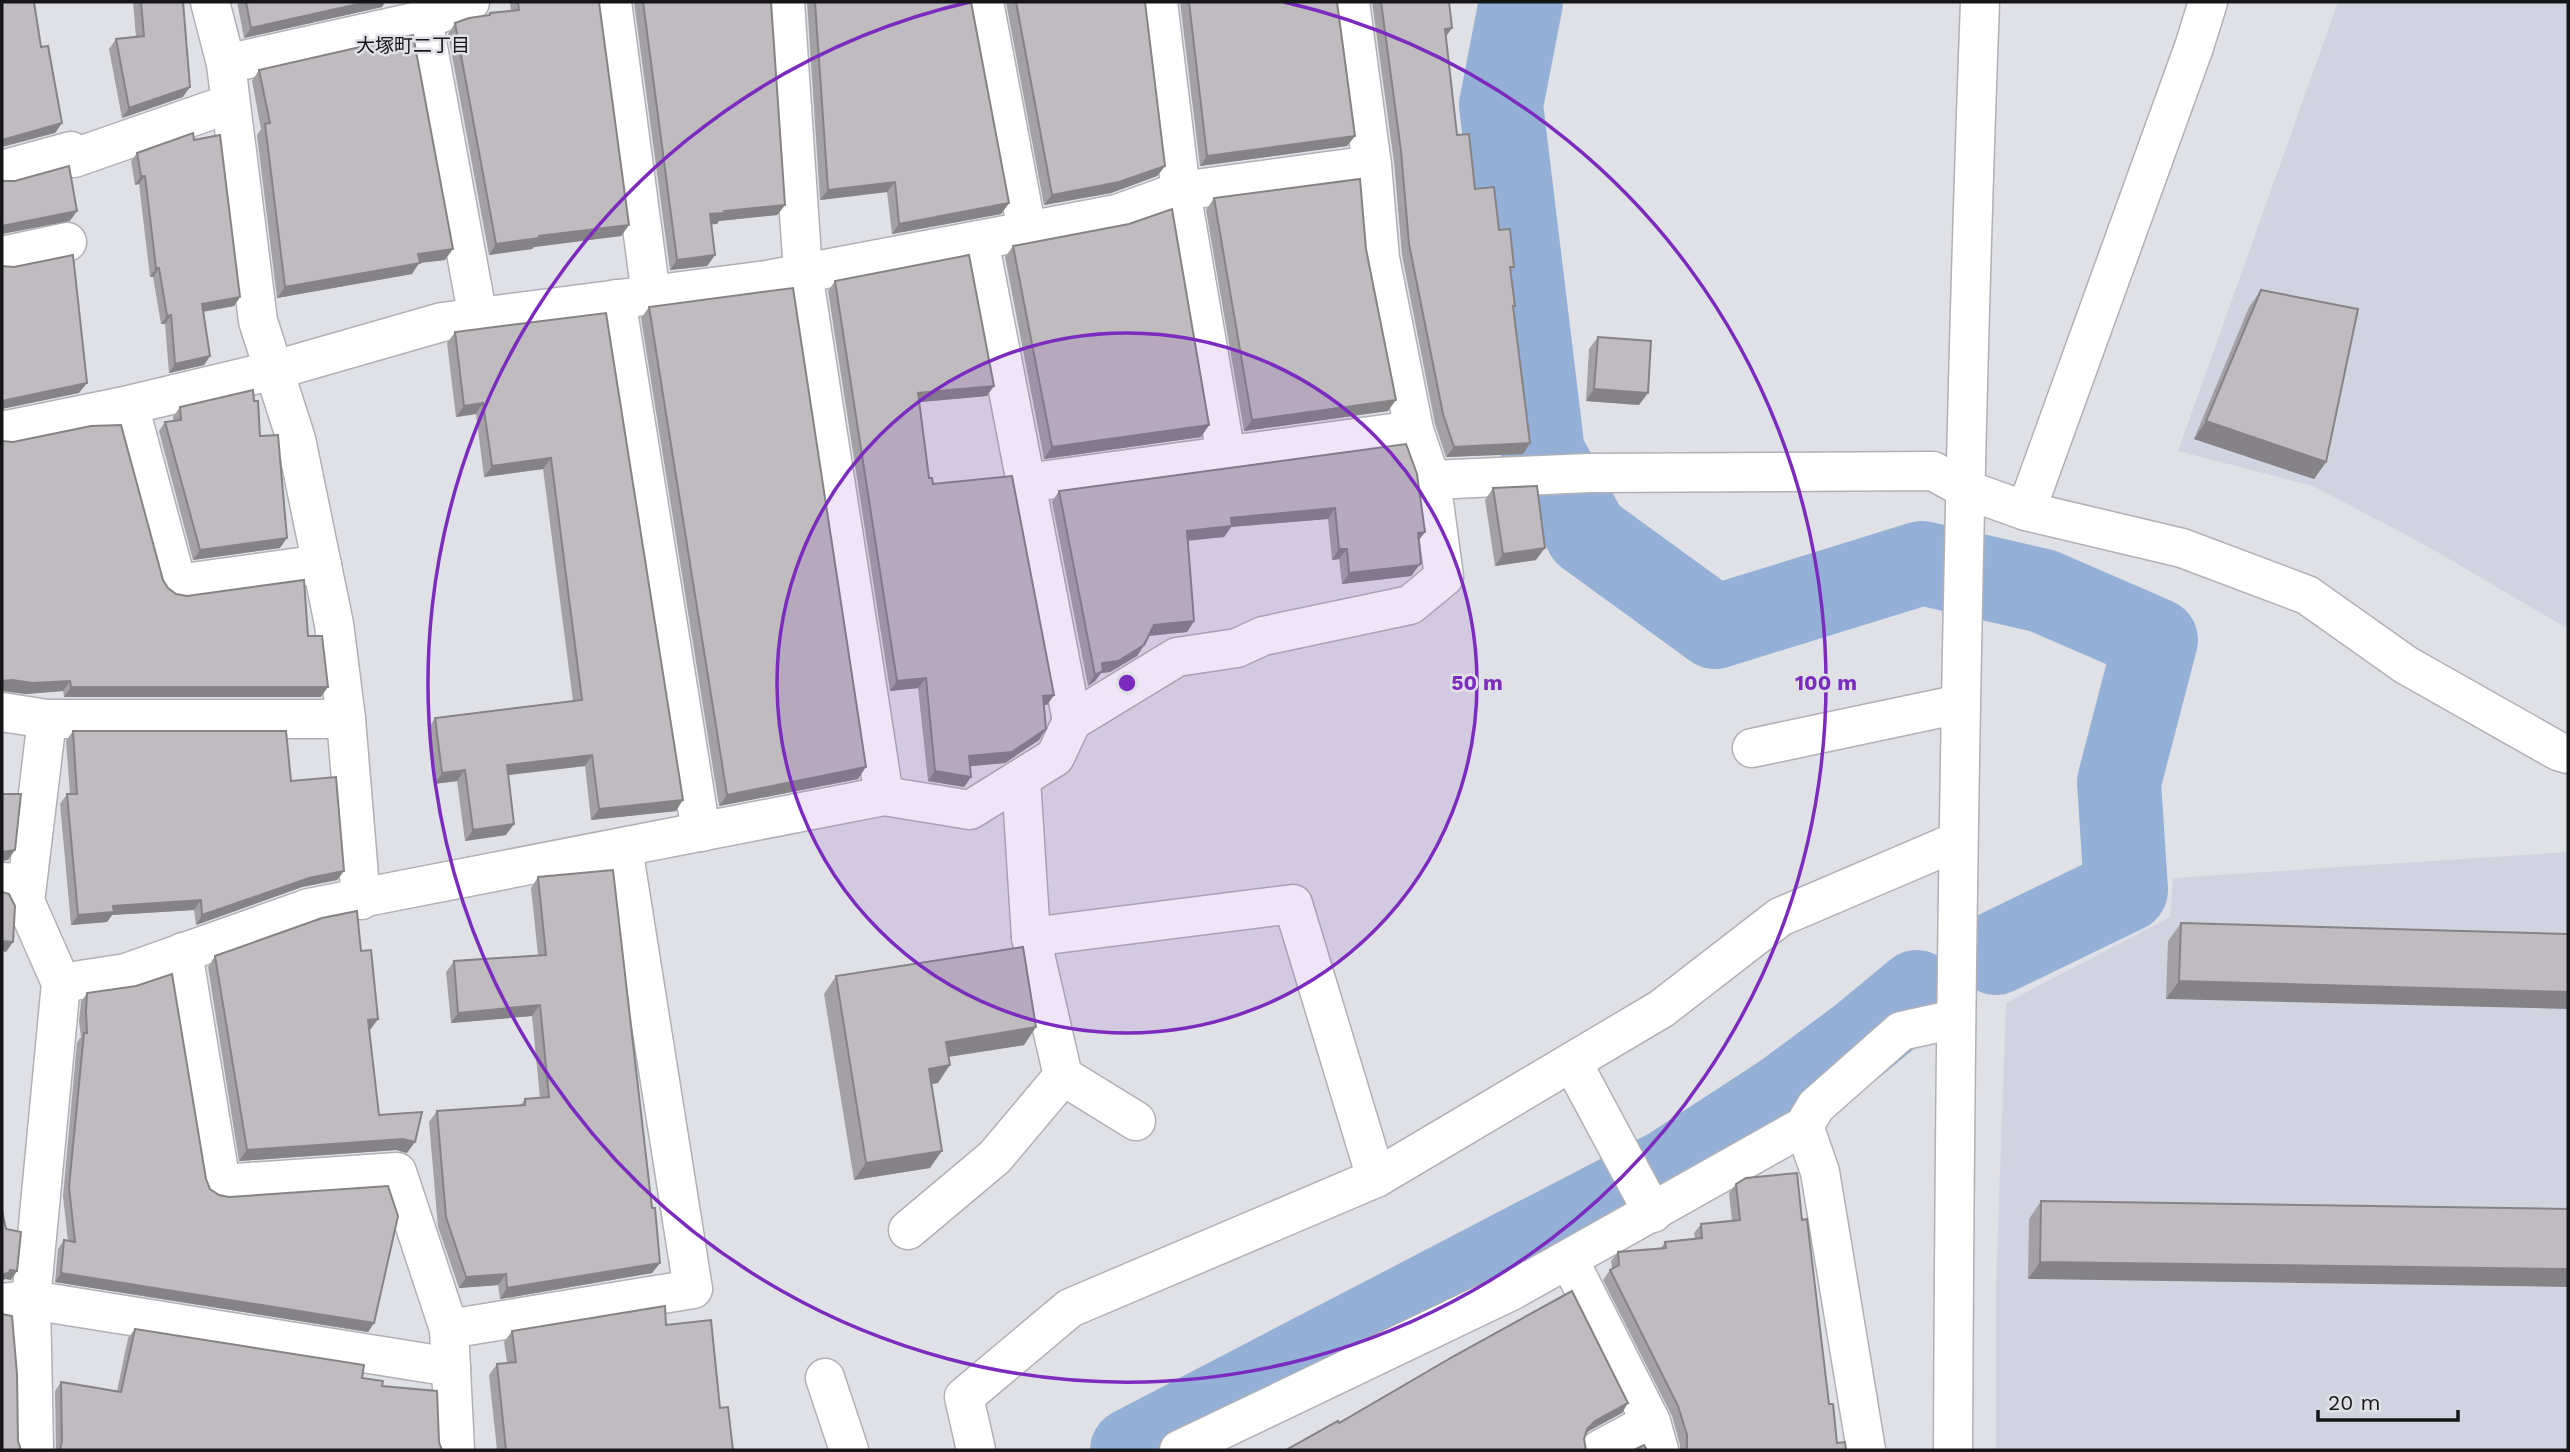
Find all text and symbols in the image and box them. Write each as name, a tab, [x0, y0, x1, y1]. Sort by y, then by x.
district label: 大塚町二丁目	[356, 34, 470, 57]
text: 50 m	[1451, 670, 1503, 695]
text: 100 m	[1795, 670, 1857, 695]
centre of rings	[1115, 671, 1139, 695]
scale bar	[2318, 1378, 2458, 1422]
text: 20 m	[2328, 1390, 2380, 1415]

